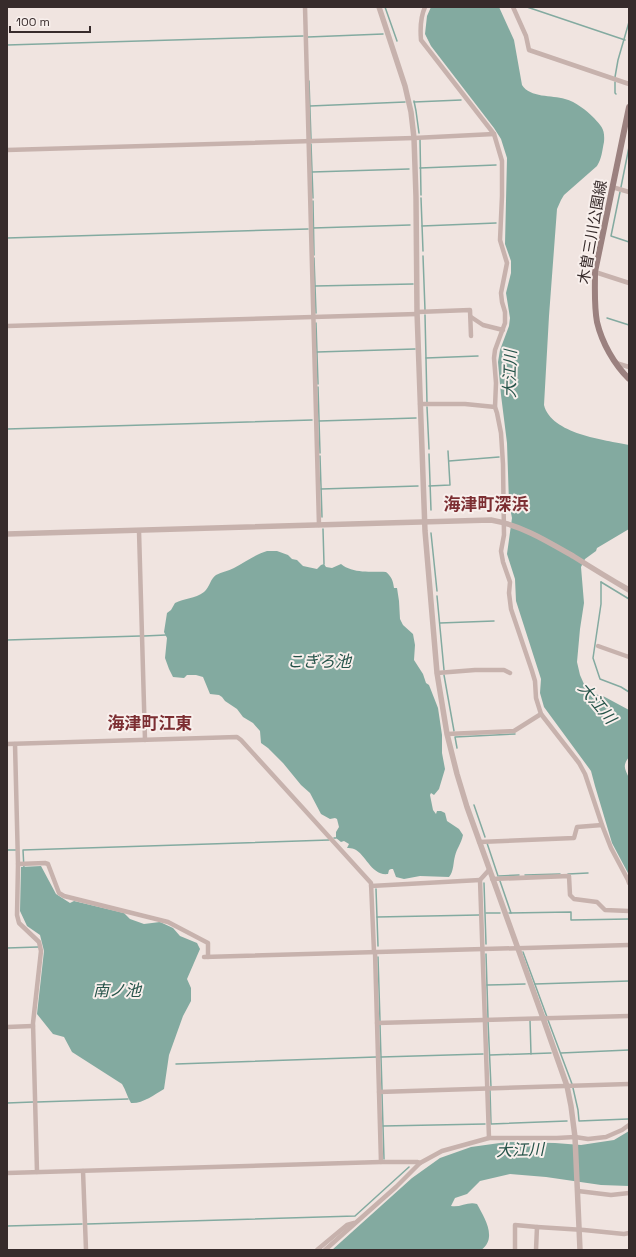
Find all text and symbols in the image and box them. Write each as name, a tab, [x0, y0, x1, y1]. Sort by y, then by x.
scale bar	[10, 8, 90, 34]
text: 100 m	[16, 14, 50, 30]
street label: 木曽三川公園線	[574, 179, 610, 285]
water label: 大江川	[499, 348, 521, 398]
district label: 海津町深浜	[444, 493, 529, 515]
water label: こぎろ池	[287, 651, 353, 672]
water label: 大江川	[574, 678, 622, 730]
district label: 海津町江東	[108, 712, 193, 734]
water label: 南ノ池	[93, 980, 143, 1001]
water label: 大江川	[496, 1139, 546, 1161]

